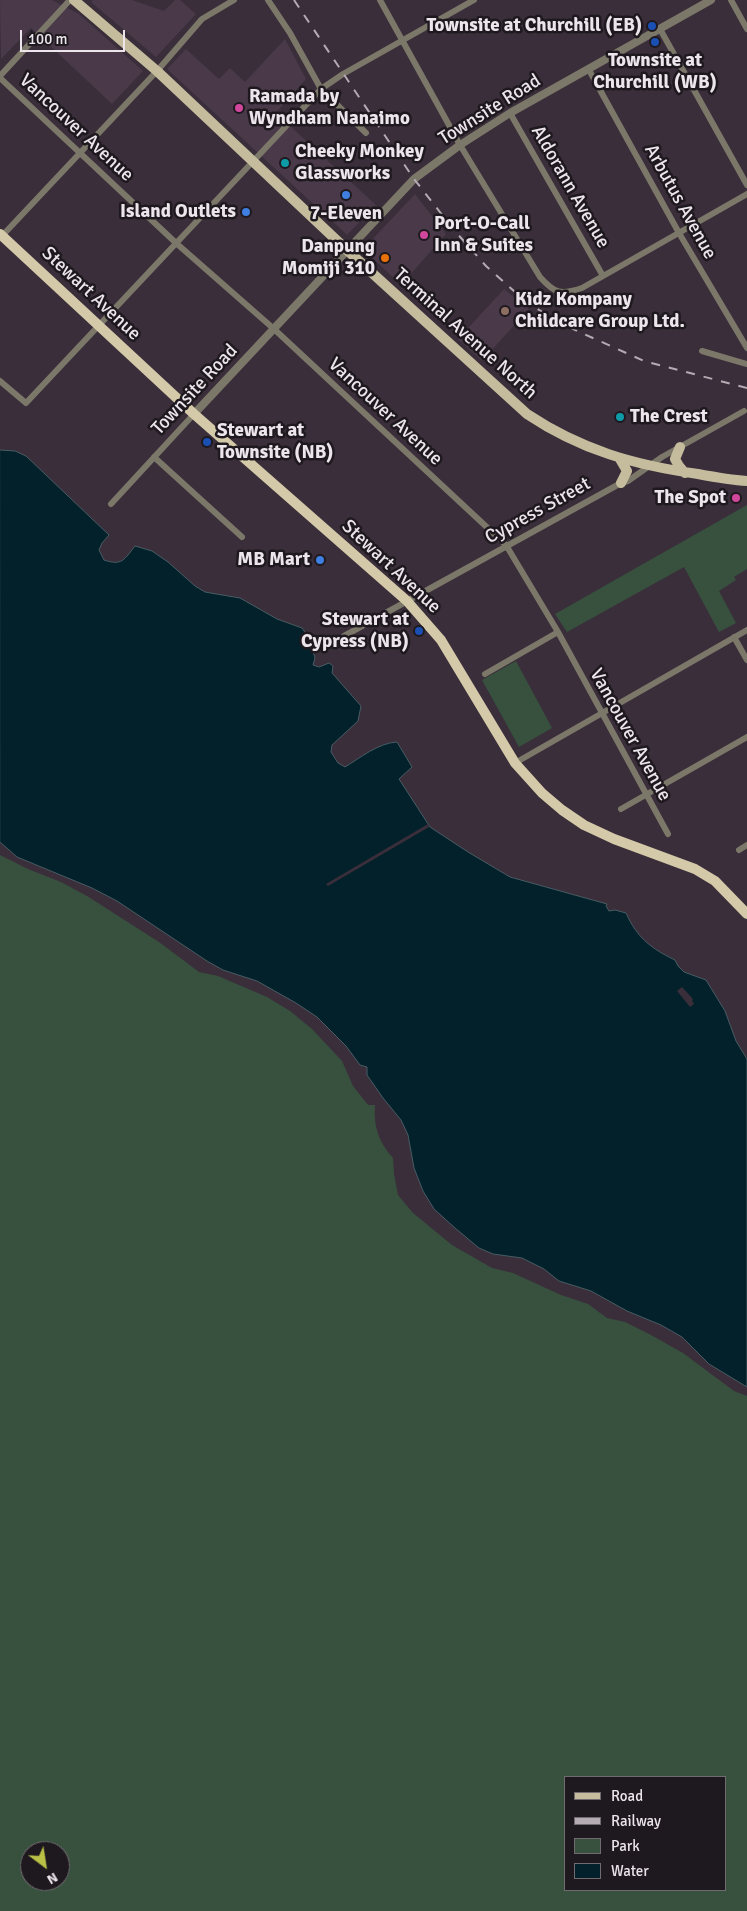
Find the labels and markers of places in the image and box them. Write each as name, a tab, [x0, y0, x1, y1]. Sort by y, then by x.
place label: Townsite at Churchill (EB)	[426, 15, 642, 37]
marker: Townsite at Churchill (EB)	[646, 20, 658, 32]
marker: Townsite at Churchill (WB)	[649, 36, 661, 48]
place label: Townsite at Churchill (WB)	[593, 50, 717, 94]
place label: Ramada by Wyndham Nanaimo	[249, 86, 410, 130]
marker: Ramada by Wyndham Nanaimo	[233, 102, 245, 114]
place label: Cheeky Monkey Glassworks	[295, 141, 424, 185]
marker: Cheeky Monkey Glassworks	[279, 157, 291, 169]
marker: 7-Eleven	[340, 189, 352, 201]
place label: Island Outlets	[120, 201, 236, 223]
place label: 7-Eleven	[310, 203, 382, 225]
marker: Island Outlets	[240, 206, 252, 218]
place label: Port-O-Call Inn & Suites	[434, 213, 533, 257]
marker: Port-O-Call Inn & Suites	[418, 229, 430, 241]
place label: Danpung Momiji 310	[282, 236, 375, 280]
marker: Danpung Momiji 310	[379, 252, 391, 264]
place label: Kidz Kompany Childcare Group Ltd.	[515, 289, 685, 333]
marker: Kidz Kompany Childcare Group Ltd.	[499, 305, 511, 317]
place label: The Crest	[630, 406, 708, 428]
marker: The Crest	[614, 411, 626, 423]
place label: Stewart at Townsite (NB)	[217, 420, 333, 464]
marker: Stewart at Townsite (NB)	[201, 436, 213, 448]
place label: The Spot	[655, 487, 726, 509]
marker: The Spot	[730, 492, 742, 504]
place label: MB Mart	[237, 549, 310, 571]
marker: MB Mart	[314, 554, 326, 566]
place label: Stewart at Cypress (NB)	[301, 609, 409, 653]
marker: Stewart at Cypress (NB)	[413, 625, 425, 637]

